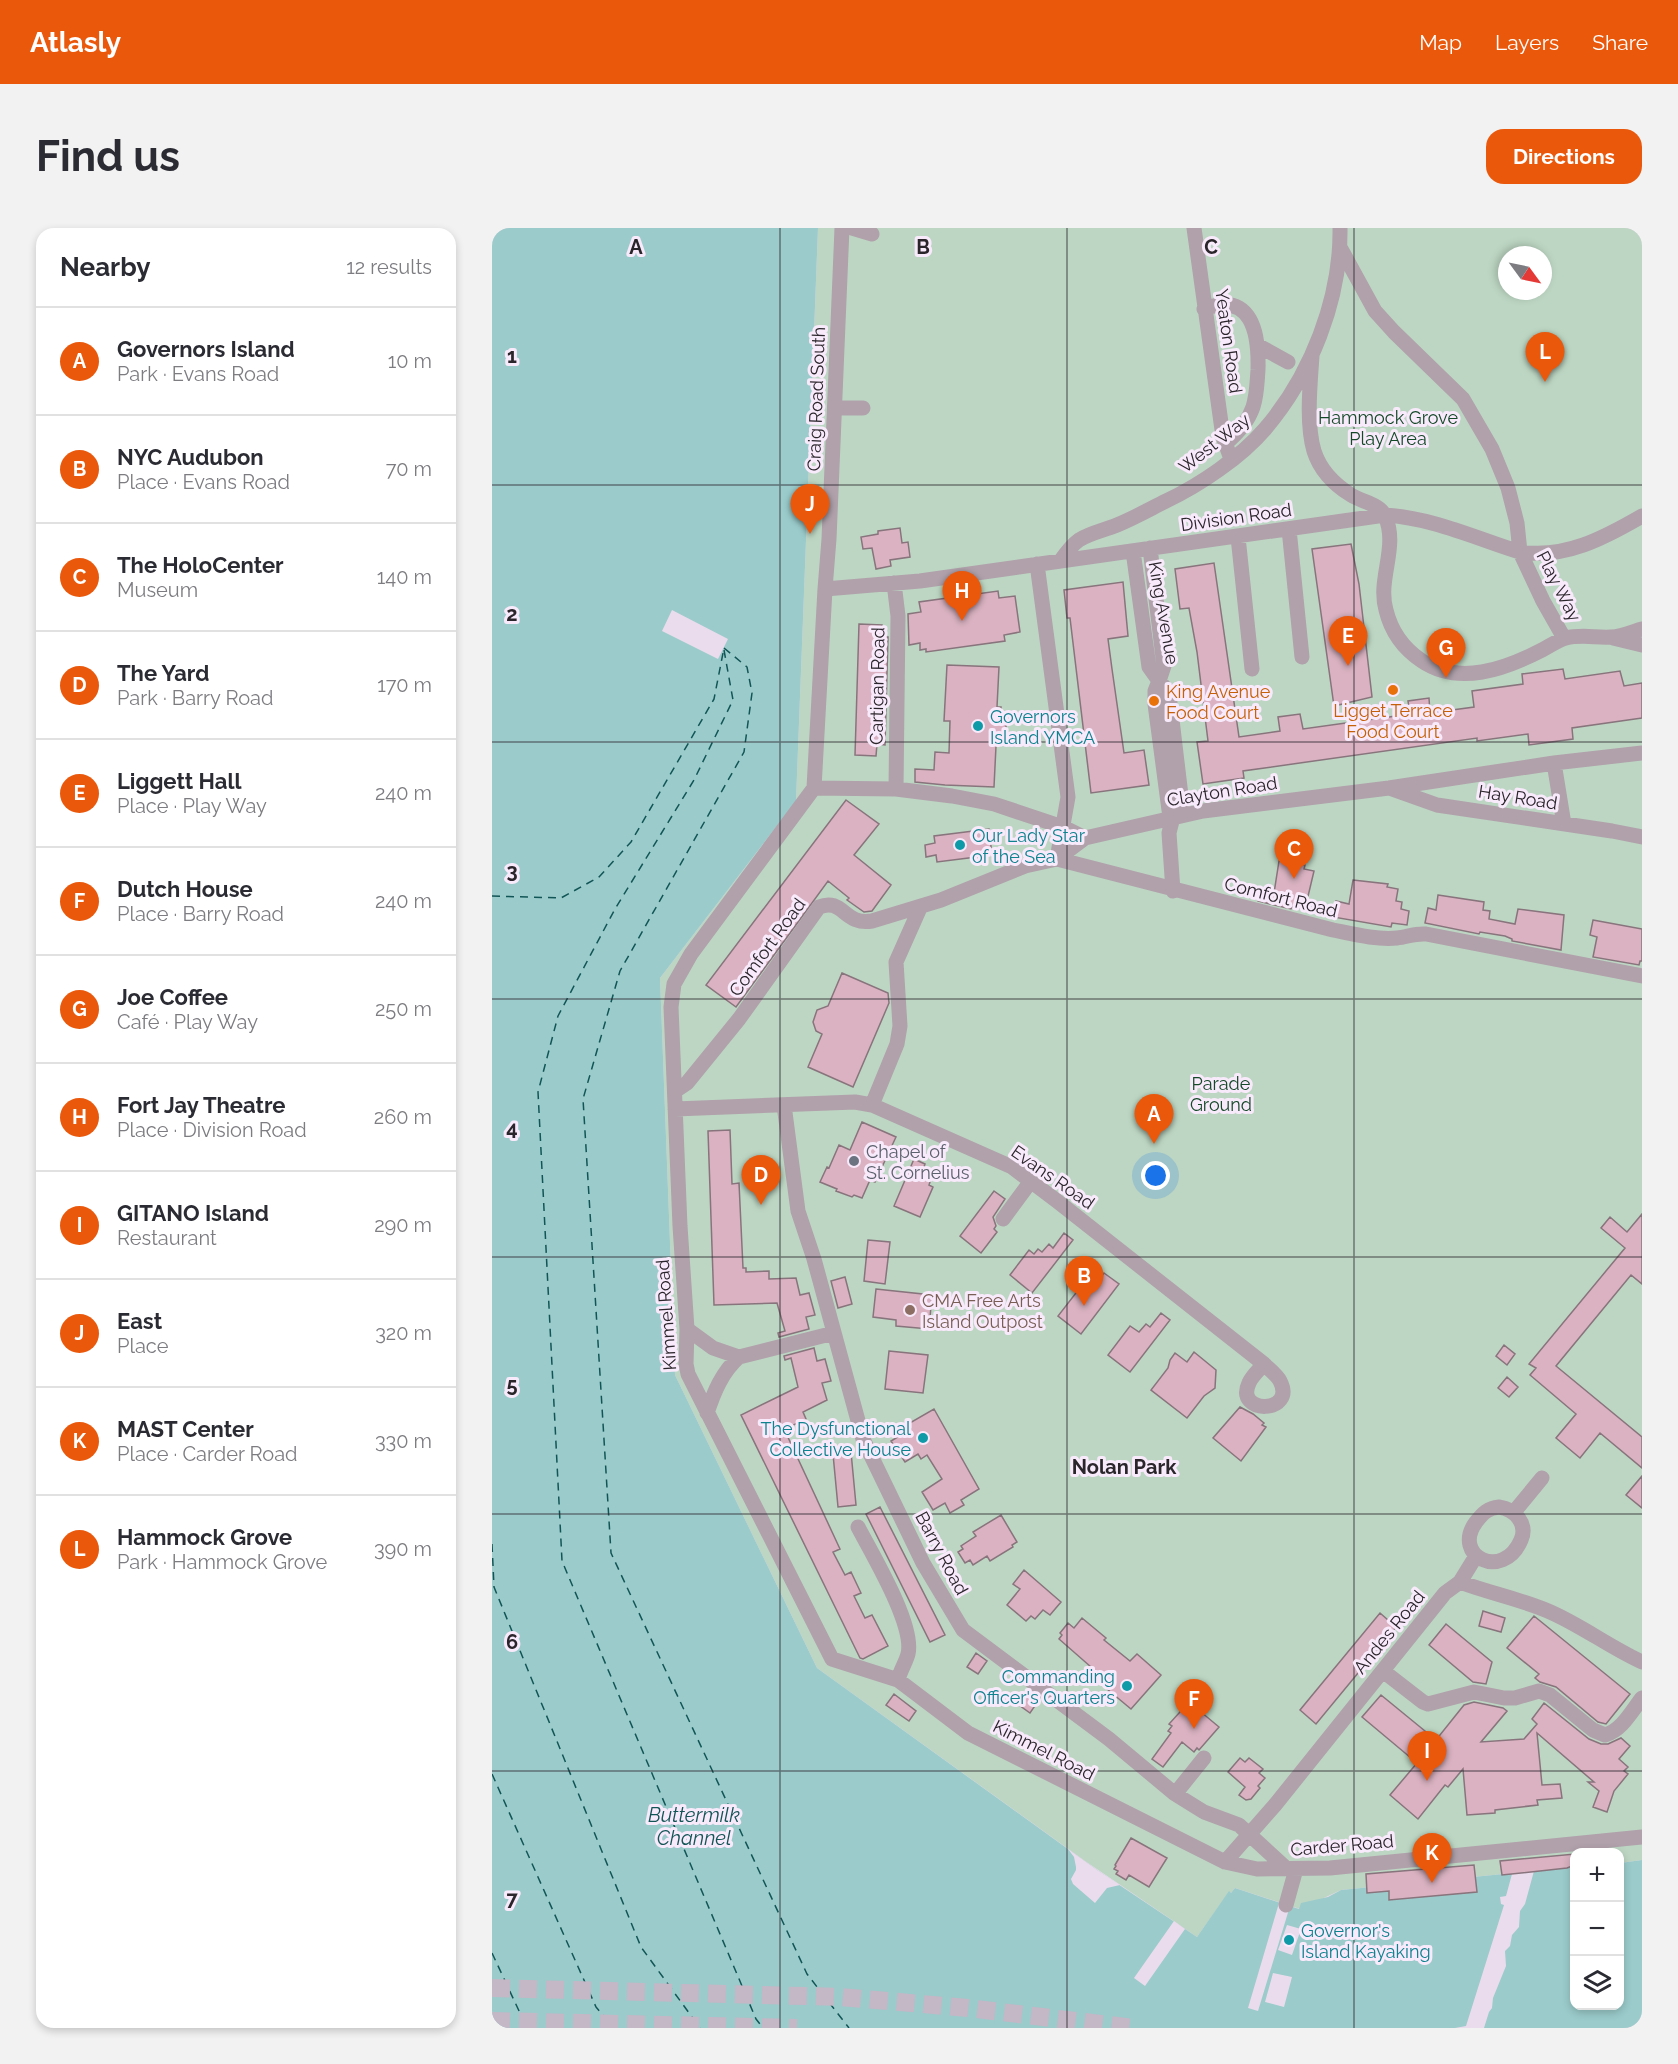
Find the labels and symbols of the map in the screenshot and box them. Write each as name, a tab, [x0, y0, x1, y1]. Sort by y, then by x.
text: A	[629, 235, 643, 259]
text: B	[916, 235, 930, 259]
text: C	[1204, 235, 1218, 259]
north arrow	[1498, 246, 1552, 300]
street label: Yeaton Road	[1211, 287, 1247, 395]
street label: Craig Road South	[803, 326, 829, 472]
pin: L	[1526, 332, 1564, 382]
text: 1	[507, 344, 517, 368]
park label: Hammock Grove Play Area	[1318, 407, 1458, 449]
street label: West Way	[1174, 409, 1254, 477]
pin: J	[790, 484, 830, 534]
street label: Division Road	[1179, 499, 1293, 535]
street label: Play Way	[1532, 547, 1586, 625]
street label: King Avenue	[1145, 560, 1183, 667]
pin: H	[942, 572, 982, 621]
text: 2	[506, 602, 518, 626]
pin: E	[1328, 616, 1368, 666]
street label: Cartigan Road	[865, 627, 889, 745]
pin: G	[1426, 628, 1466, 678]
place label: King Avenue Food Court	[1166, 681, 1271, 723]
marker: Ligget Terrace Food Court	[1386, 683, 1400, 697]
marker: King Avenue Food Court	[1147, 694, 1161, 708]
place label: Ligget Terrace Food Court	[1333, 700, 1453, 742]
place label: Governors Island YMCA	[990, 706, 1095, 748]
marker: Governors Island YMCA	[971, 719, 985, 733]
street label: Clayton Road	[1165, 772, 1279, 810]
street label: Hay Road	[1477, 780, 1559, 814]
place label: Our Lady Star of the Sea	[972, 825, 1086, 867]
pin: C	[1274, 830, 1314, 879]
marker: Our Lady Star of the Sea	[953, 838, 967, 852]
text: 3	[506, 859, 518, 883]
street label: Comfort Road	[1222, 873, 1340, 921]
street label: Comfort Road	[724, 894, 810, 1000]
park label: Parade Ground	[1190, 1073, 1252, 1115]
pin: A	[1134, 1094, 1174, 1144]
text: 4	[506, 1116, 518, 1140]
place label: Chapel of St. Cornelius	[866, 1141, 970, 1183]
street label: Evans Road	[1007, 1141, 1099, 1213]
marker: Chapel of St. Cornelius	[847, 1154, 861, 1168]
pin: D	[742, 1156, 780, 1205]
your location	[1141, 1161, 1170, 1190]
pin: B	[1064, 1256, 1104, 1306]
street label: Kimmel Road	[652, 1259, 680, 1371]
place label: CMA Free Arts Island Outpost	[922, 1290, 1043, 1332]
marker: CMA Free Arts Island Outpost	[903, 1303, 917, 1317]
text: 5	[506, 1373, 518, 1397]
place label: The Dysfunctional Collective House	[760, 1418, 911, 1460]
marker: The Dysfunctional Collective House	[916, 1431, 930, 1445]
district label: Nolan Park	[1072, 1455, 1177, 1479]
street label: Barry Road	[911, 1508, 973, 1598]
street label: Andes Road	[1349, 1586, 1429, 1678]
text: 6	[506, 1630, 518, 1654]
place label: Commanding Officer's Quarters	[973, 1666, 1115, 1708]
marker: Commanding Officer's Quarters	[1120, 1679, 1134, 1693]
pin: F	[1174, 1680, 1214, 1729]
street label: Kimmel Road	[990, 1715, 1098, 1785]
pin: I	[1408, 1732, 1446, 1781]
water label: Buttermilk Channel	[648, 1803, 740, 1850]
street label: Carder Road	[1289, 1830, 1395, 1860]
pin: K	[1412, 1834, 1452, 1883]
text: 7	[506, 1887, 518, 1911]
place label: Governor's Island Kayaking	[1301, 1920, 1431, 1962]
marker: Governor's Island Kayaking	[1282, 1933, 1296, 1947]

